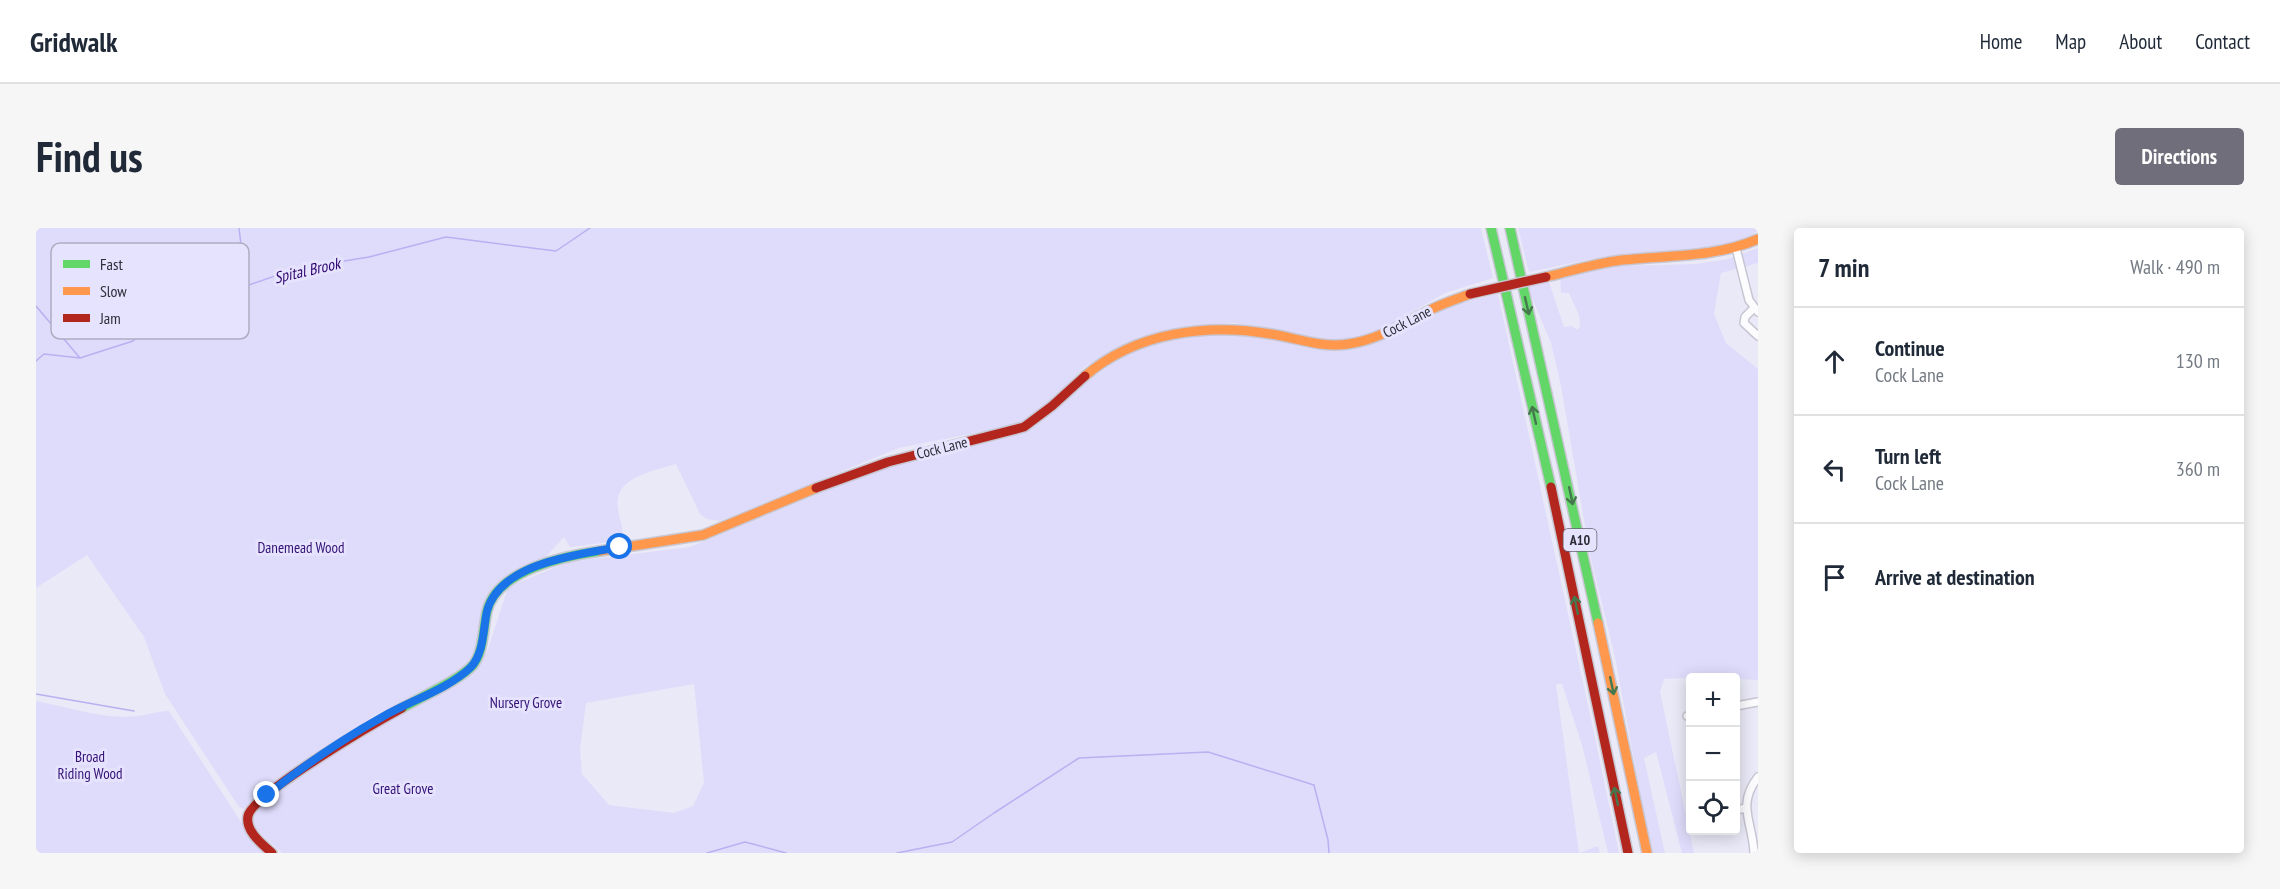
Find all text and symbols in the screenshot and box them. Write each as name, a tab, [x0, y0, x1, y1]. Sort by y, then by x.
text: Gridwalk	[30, 23, 118, 60]
text: Home	[1980, 28, 2022, 55]
text: Map	[2055, 28, 2086, 55]
text: About	[2119, 28, 2162, 55]
text: Contact	[2195, 28, 2250, 55]
button: Directions	[2115, 128, 2244, 185]
text: Find us	[36, 129, 143, 184]
legend	[51, 243, 249, 339]
text: 7 min	[1818, 251, 1869, 284]
water label: Spital Brook	[272, 252, 344, 287]
text: Fast	[100, 254, 123, 274]
text: Walk · 490 m	[2130, 254, 2220, 280]
text: Slow	[100, 281, 127, 301]
one-way arrow	[1522, 296, 1534, 315]
street label: Cock Lane	[1379, 301, 1434, 342]
text: Jam	[99, 308, 121, 328]
text: Continue	[1875, 334, 1945, 362]
icon: ahead	[1818, 345, 1851, 378]
text: 130 m	[2176, 348, 2220, 374]
text: Cock Lane	[1875, 362, 1944, 388]
one-way arrow	[1528, 405, 1539, 425]
street label: Cock Lane	[914, 432, 969, 463]
text: Turn left	[1875, 442, 1941, 470]
icon: left	[1818, 453, 1851, 486]
text: 360 m	[2176, 456, 2220, 482]
text: Cock Lane	[1875, 470, 1944, 496]
one-way arrow	[1565, 486, 1577, 505]
road number: A10	[1564, 529, 1596, 551]
route start	[606, 533, 632, 559]
park label: Danemead Wood	[257, 538, 345, 557]
icon: arrive	[1818, 561, 1851, 594]
text: Arrive at destination	[1875, 563, 2035, 591]
one-way arrow	[1570, 596, 1581, 615]
map controls	[1686, 673, 1740, 835]
button: +	[1686, 673, 1740, 727]
one-way arrow	[1607, 676, 1618, 695]
park label: Nursery Grove	[490, 693, 562, 712]
button: −	[1686, 727, 1740, 781]
park label: Broad Riding Wood	[57, 747, 123, 783]
park label: Great Grove	[373, 779, 433, 798]
route end	[253, 781, 279, 807]
button: locate	[1686, 781, 1740, 835]
one-way arrow	[1610, 786, 1622, 805]

